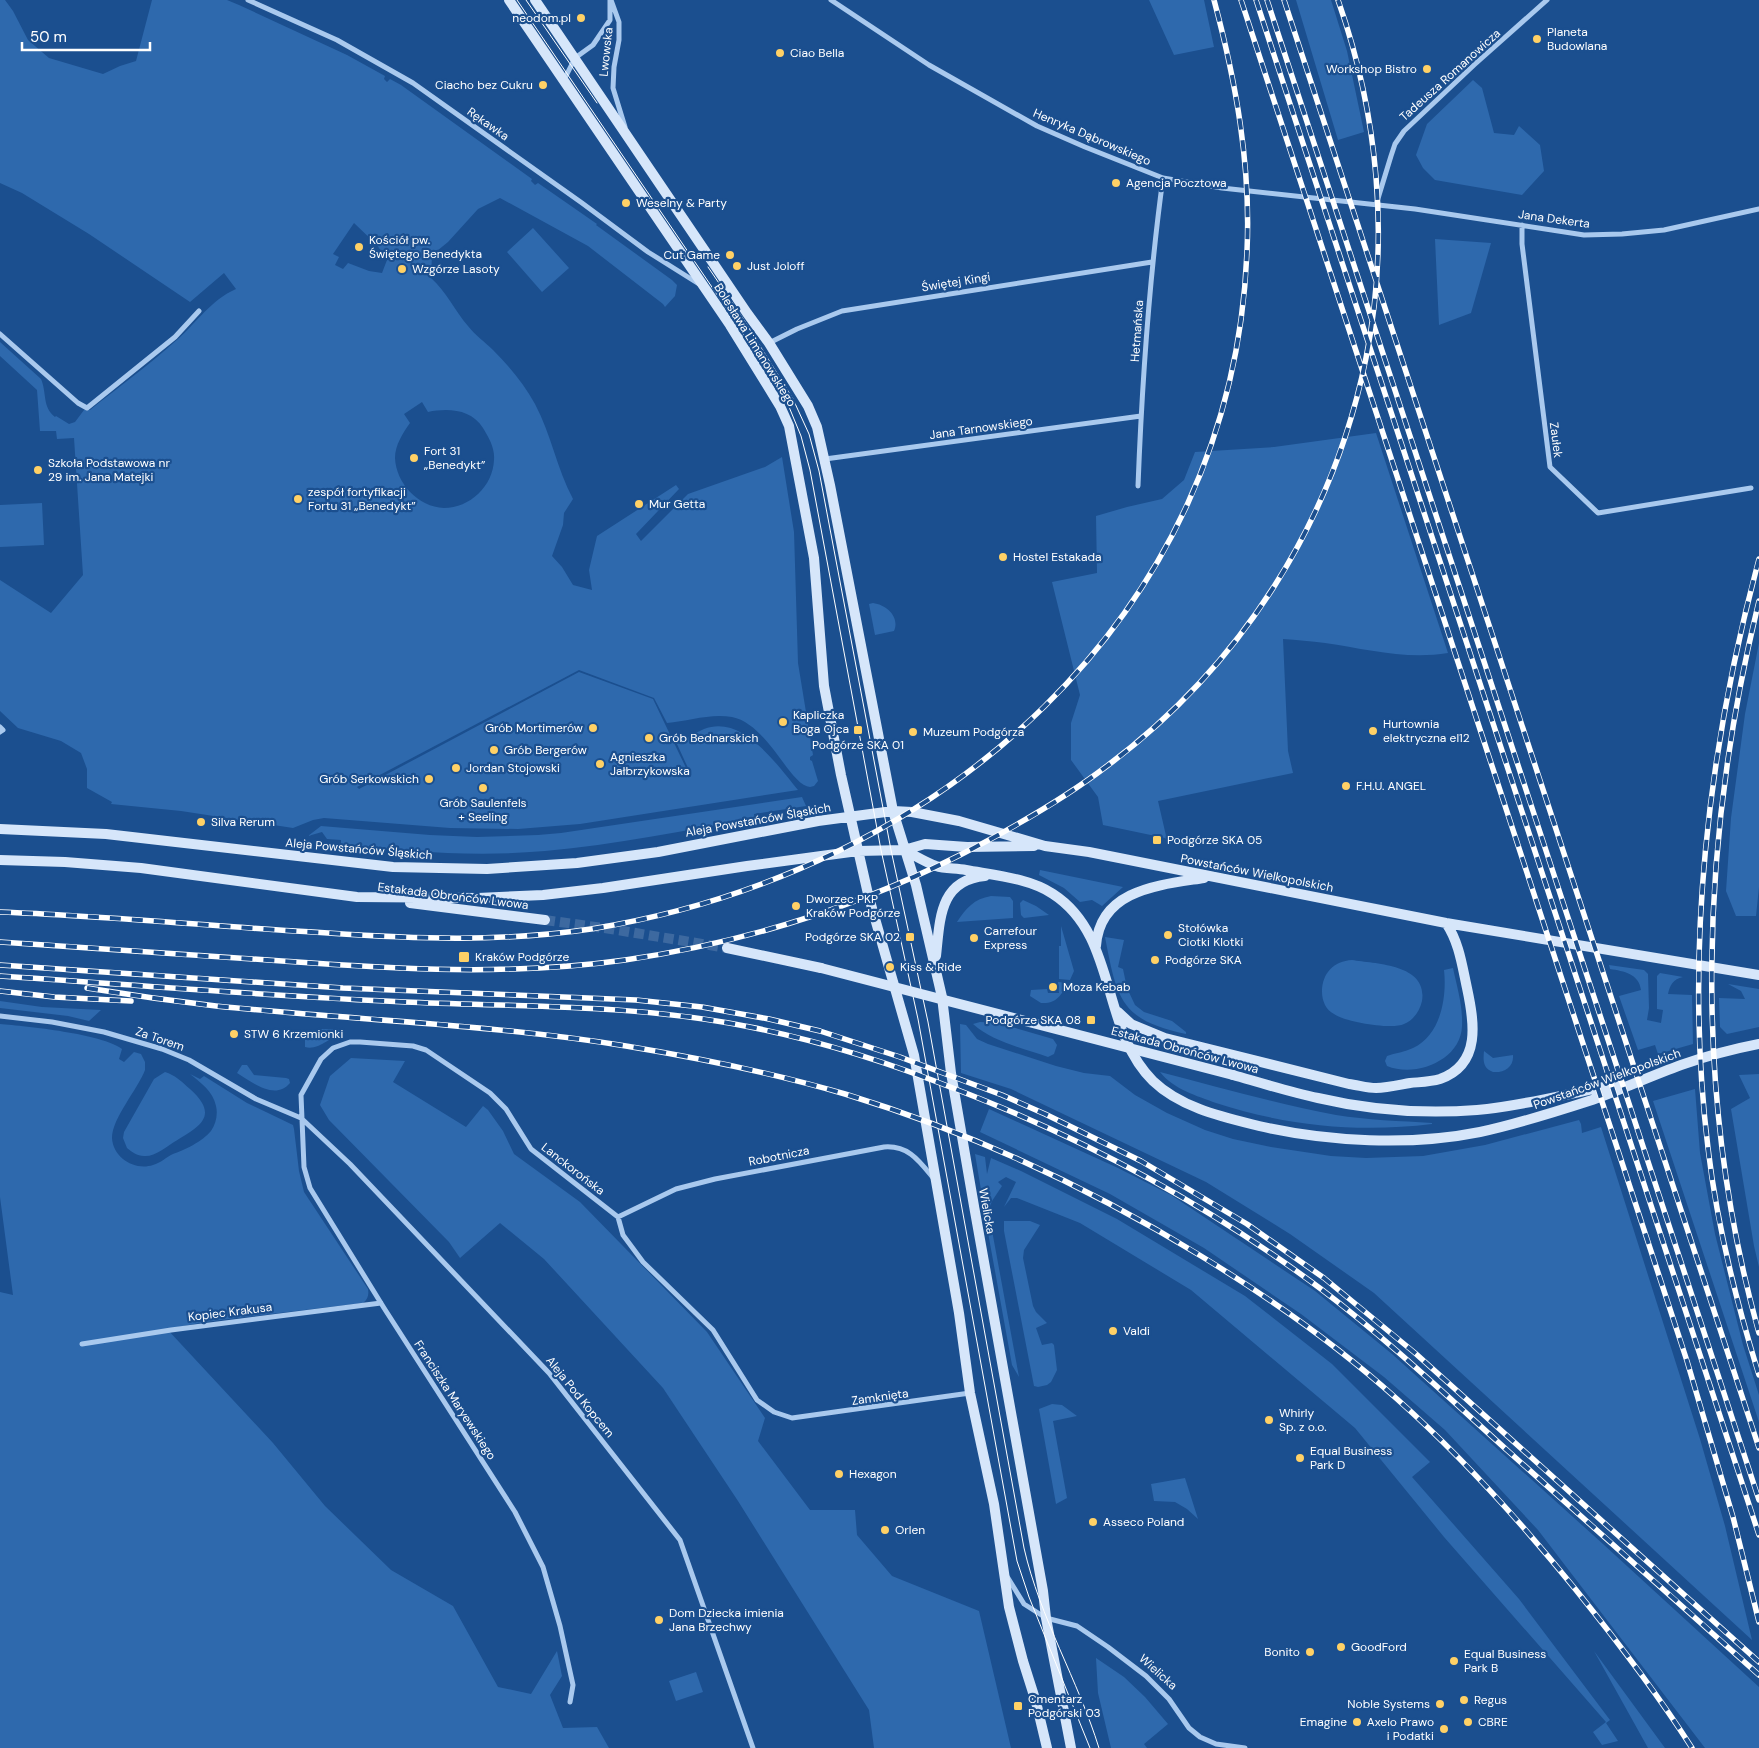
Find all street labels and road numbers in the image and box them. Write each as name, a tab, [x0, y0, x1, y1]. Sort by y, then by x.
street label: Tadeusza Romanowicza	[1396, 25, 1504, 125]
street label: Lwowska	[595, 27, 617, 77]
street label: Rękawka	[464, 104, 512, 144]
street label: Henryka Dąbrowskiego	[1031, 105, 1153, 169]
street label: Jana Dekerta	[1517, 206, 1591, 232]
street label: Świętej Kingi	[920, 269, 992, 295]
street label: Bolesława Limanowskiego	[710, 280, 800, 410]
street label: Hetmańska	[1127, 299, 1147, 363]
street label: Jana Tarnowskiego	[928, 413, 1034, 443]
street label: Zaułek	[1546, 421, 1566, 459]
street label: Aleja Powstańców Śląskich	[684, 799, 832, 841]
street label: Aleja Powstańców Śląskich	[285, 835, 433, 863]
street label: Powstańców Wielkopolskich	[1179, 850, 1335, 896]
street label: Estakada Obrońców Lwowa	[377, 879, 529, 913]
street label: Za Torem	[133, 1023, 187, 1055]
street label: Estakada Obrońców Lwowa	[1110, 1023, 1260, 1077]
street label: Powstańców Wielkopolskich	[1531, 1045, 1683, 1113]
street label: Lanckorońska	[538, 1139, 608, 1199]
street label: Robotnicza	[747, 1142, 811, 1170]
street label: Wielicka	[975, 1187, 999, 1235]
street label: Kopiec Krakusa	[187, 1299, 273, 1325]
street label: Franciszka Maryewskiego	[410, 1337, 500, 1463]
street label: Aleja Pod Kopcem	[542, 1353, 618, 1441]
street label: Zamknięta	[850, 1385, 910, 1409]
street label: Wielicka	[1135, 1651, 1181, 1693]

